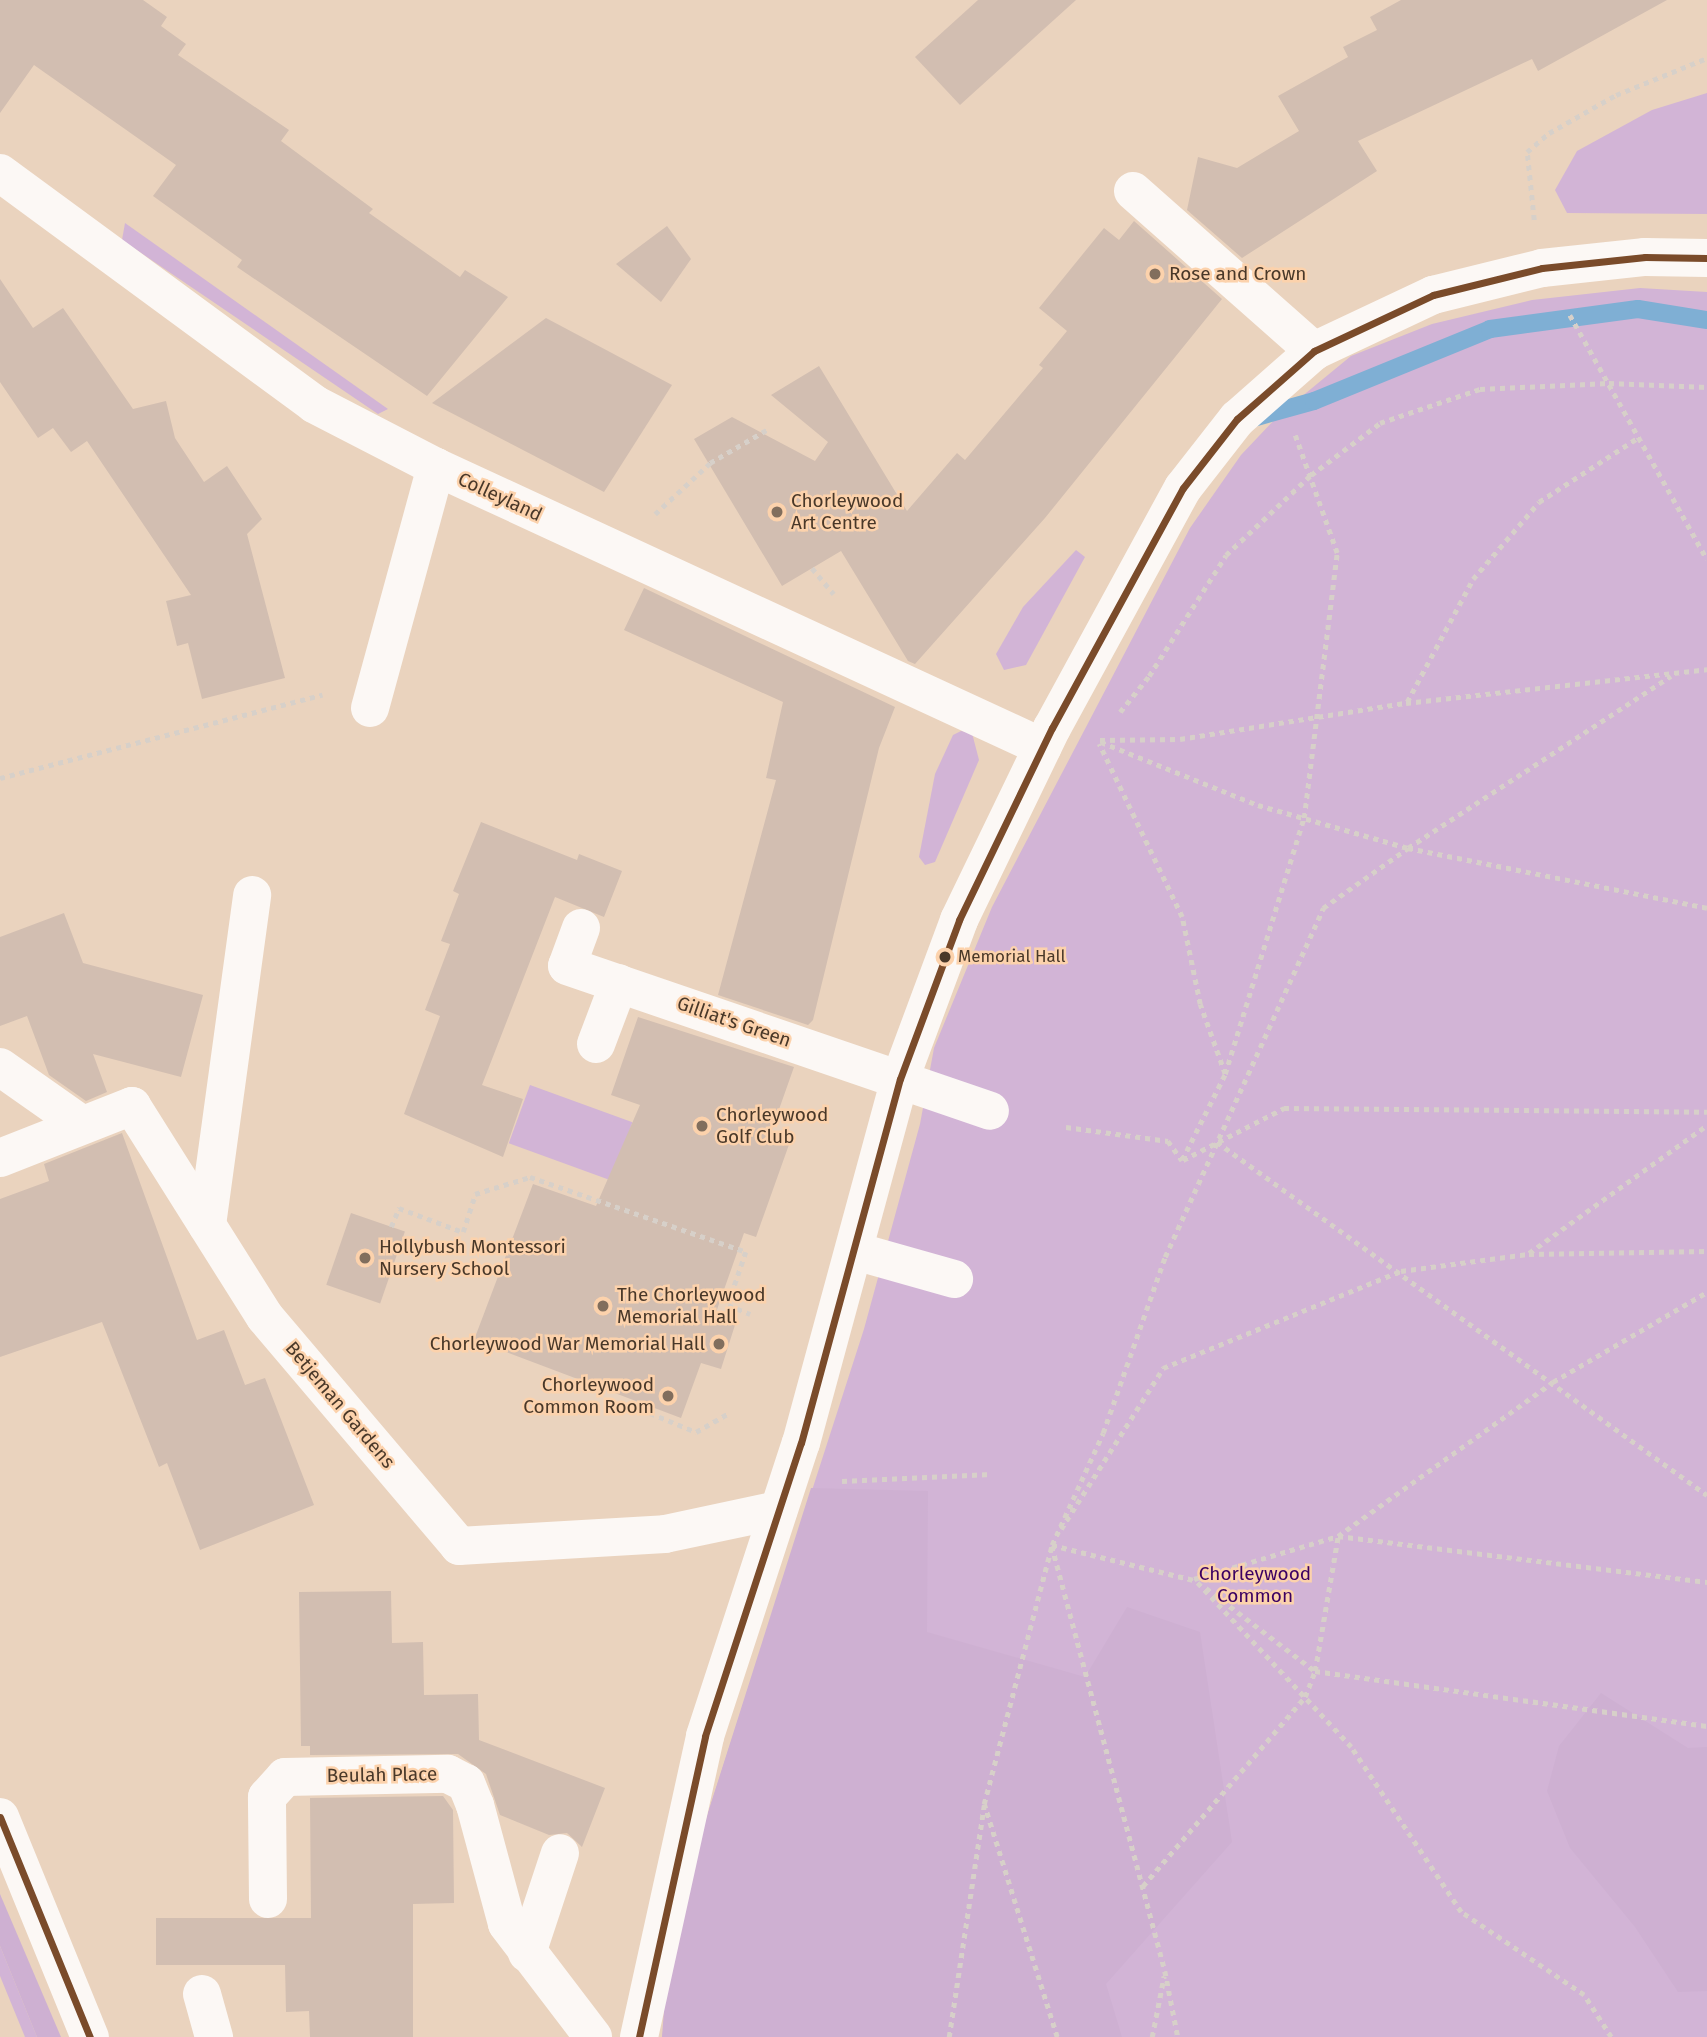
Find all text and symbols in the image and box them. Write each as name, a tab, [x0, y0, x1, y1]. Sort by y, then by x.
place label: Rose and Crown	[1169, 263, 1306, 285]
marker: Rose and Crown	[1147, 266, 1163, 282]
street label: Colleyland	[454, 468, 546, 526]
place label: Chorleywood Art Centre	[791, 490, 903, 534]
marker: Chorleywood Art Centre	[769, 504, 785, 520]
place label: Memorial Hall	[958, 947, 1066, 967]
marker: Memorial Hall	[938, 950, 952, 964]
street label: Gilliat's Green	[674, 992, 794, 1052]
place label: Chorleywood Golf Club	[716, 1104, 828, 1148]
marker: Chorleywood Golf Club	[694, 1118, 710, 1134]
place label: Hollybush Montessori Nursery School	[379, 1236, 566, 1280]
marker: Hollybush Montessori Nursery School	[357, 1250, 373, 1266]
place label: The Chorleywood Memorial Hall	[617, 1284, 766, 1328]
marker: The Chorleywood Memorial Hall	[595, 1298, 611, 1314]
place label: Chorleywood War Memorial Hall	[430, 1333, 705, 1355]
marker: Chorleywood War Memorial Hall	[711, 1336, 727, 1352]
street label: Betjeman Gardens	[280, 1337, 400, 1473]
place label: Chorleywood Common Room	[523, 1374, 654, 1418]
marker: Chorleywood Common Room	[660, 1388, 676, 1404]
park label: Chorleywood Common	[1199, 1563, 1311, 1607]
street label: Beulah Place	[326, 1763, 438, 1787]

